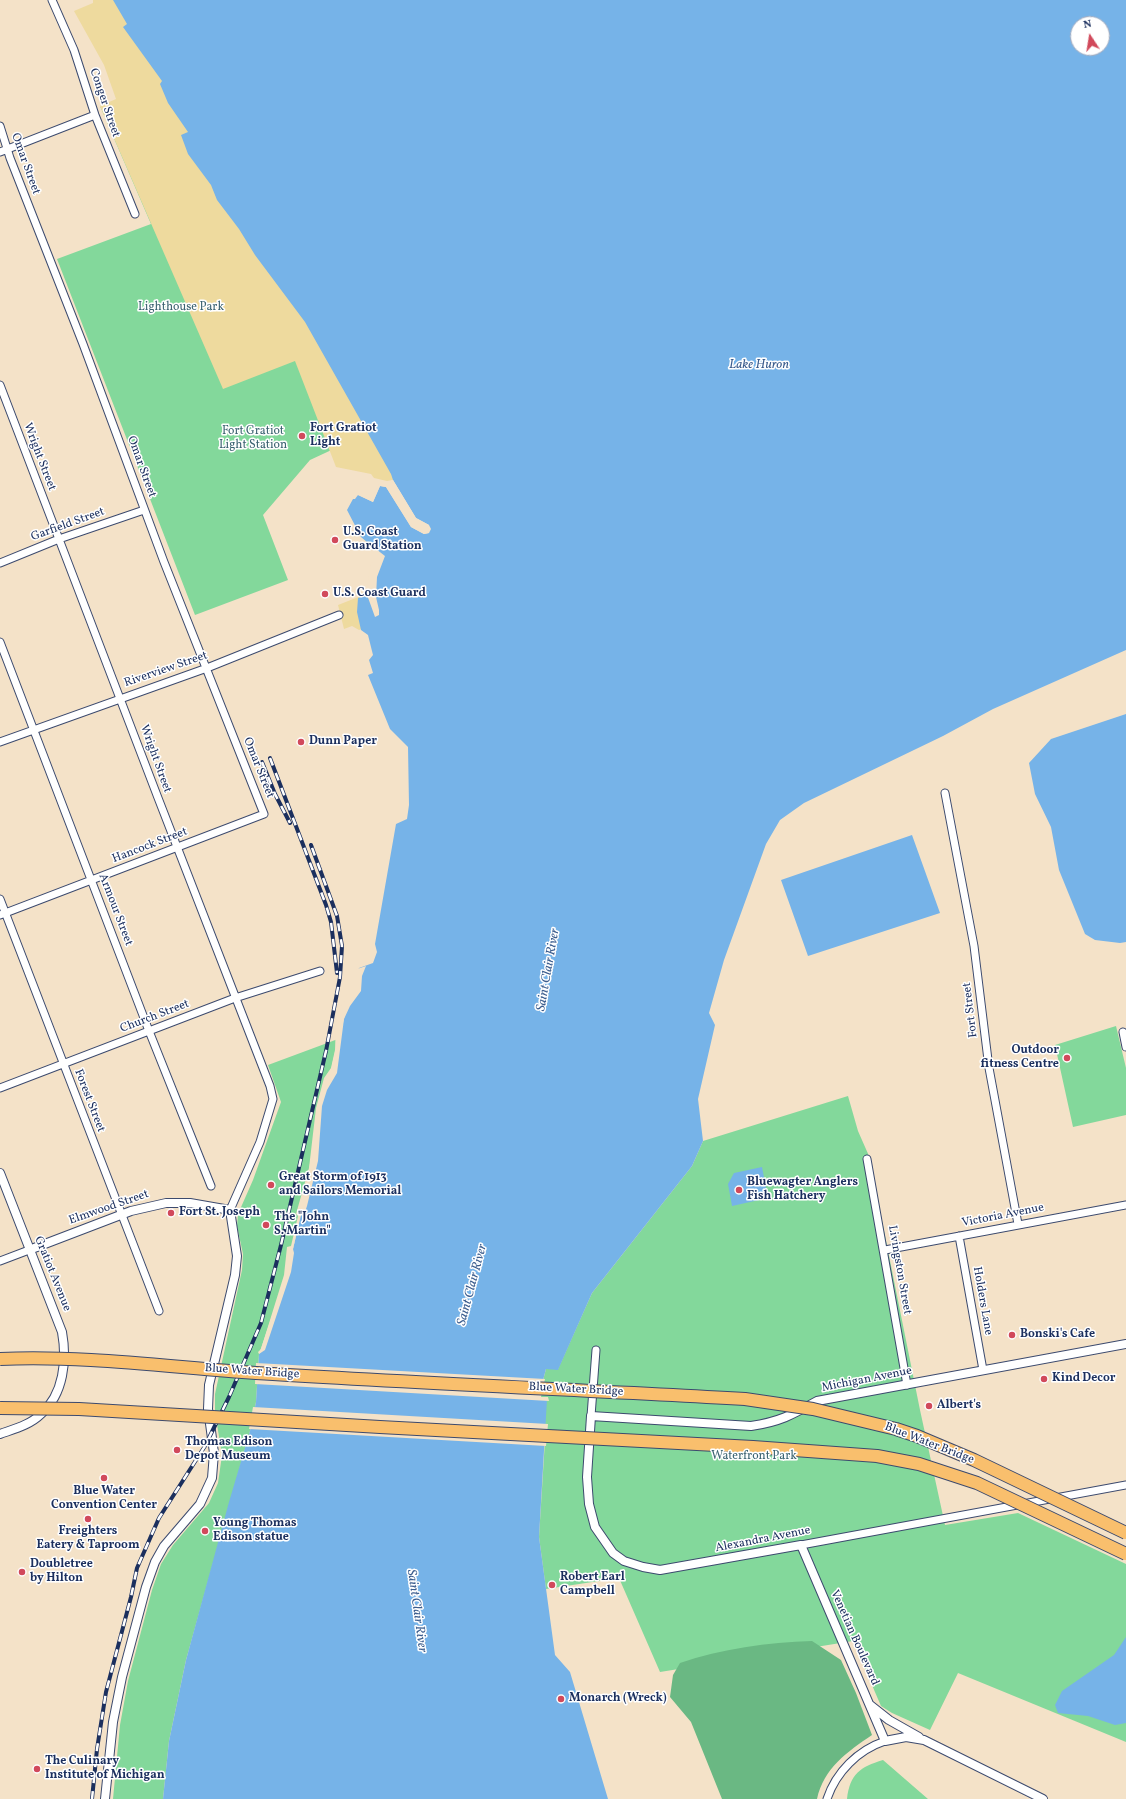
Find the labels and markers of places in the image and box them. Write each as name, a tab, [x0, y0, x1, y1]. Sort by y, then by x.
place label: Fort Gratiot Light	[310, 422, 377, 450]
marker: Fort Gratiot Light	[297, 431, 307, 441]
place label: U.S. Coast Guard Station	[343, 526, 422, 554]
marker: U.S. Coast Guard Station	[330, 535, 340, 545]
place label: U.S. Coast Guard	[333, 587, 426, 601]
marker: U.S. Coast Guard	[320, 589, 330, 599]
place label: Dunn Paper	[309, 735, 377, 749]
marker: Dunn Paper	[296, 737, 306, 747]
place label: Outdoor fitness Centre	[981, 1044, 1059, 1072]
marker: Outdoor fitness Centre	[1062, 1053, 1072, 1063]
place label: Great Storm of 1913 and Sailors Memorial	[279, 1171, 401, 1199]
place label: Bluewagter Anglers Fish Hatchery	[747, 1176, 858, 1204]
marker: Great Storm of 1913 and Sailors Memorial	[266, 1180, 276, 1190]
marker: Bluewagter Anglers Fish Hatchery	[734, 1185, 744, 1195]
place label: Fort St. Joseph	[179, 1206, 260, 1220]
marker: Fort St. Joseph	[166, 1208, 176, 1218]
place label: The "John S. Martin"	[274, 1211, 331, 1239]
marker: The "John S. Martin"	[261, 1220, 271, 1230]
place label: Bonski's Cafe	[1020, 1328, 1095, 1342]
marker: Bonski's Cafe	[1007, 1330, 1017, 1340]
place label: Kind Decor	[1052, 1372, 1115, 1386]
marker: Kind Decor	[1039, 1374, 1049, 1384]
place label: Albert's	[937, 1399, 981, 1413]
marker: Albert's	[924, 1401, 934, 1411]
place label: Thomas Edison Depot Museum	[185, 1436, 272, 1464]
marker: Thomas Edison Depot Museum	[172, 1445, 182, 1455]
marker: Blue Water Convention Center	[99, 1473, 109, 1483]
place label: Blue Water Convention Center	[51, 1485, 157, 1513]
marker: Freighters Eatery & Taproom	[83, 1514, 93, 1524]
place label: Young Thomas Edison statue	[213, 1517, 297, 1545]
place label: Freighters Eatery & Taproom	[36, 1525, 140, 1553]
marker: Young Thomas Edison statue	[200, 1526, 210, 1536]
place label: Doubletree by Hilton	[30, 1558, 93, 1586]
marker: Doubletree by Hilton	[17, 1567, 27, 1577]
place label: Robert Earl Campbell	[560, 1571, 625, 1599]
marker: Robert Earl Campbell	[547, 1580, 557, 1590]
place label: Monarch (Wreck)	[569, 1692, 667, 1706]
marker: Monarch (Wreck)	[556, 1694, 566, 1704]
place label: The Culinary Institute of Michigan	[45, 1755, 165, 1783]
marker: The Culinary Institute of Michigan	[32, 1764, 42, 1774]

